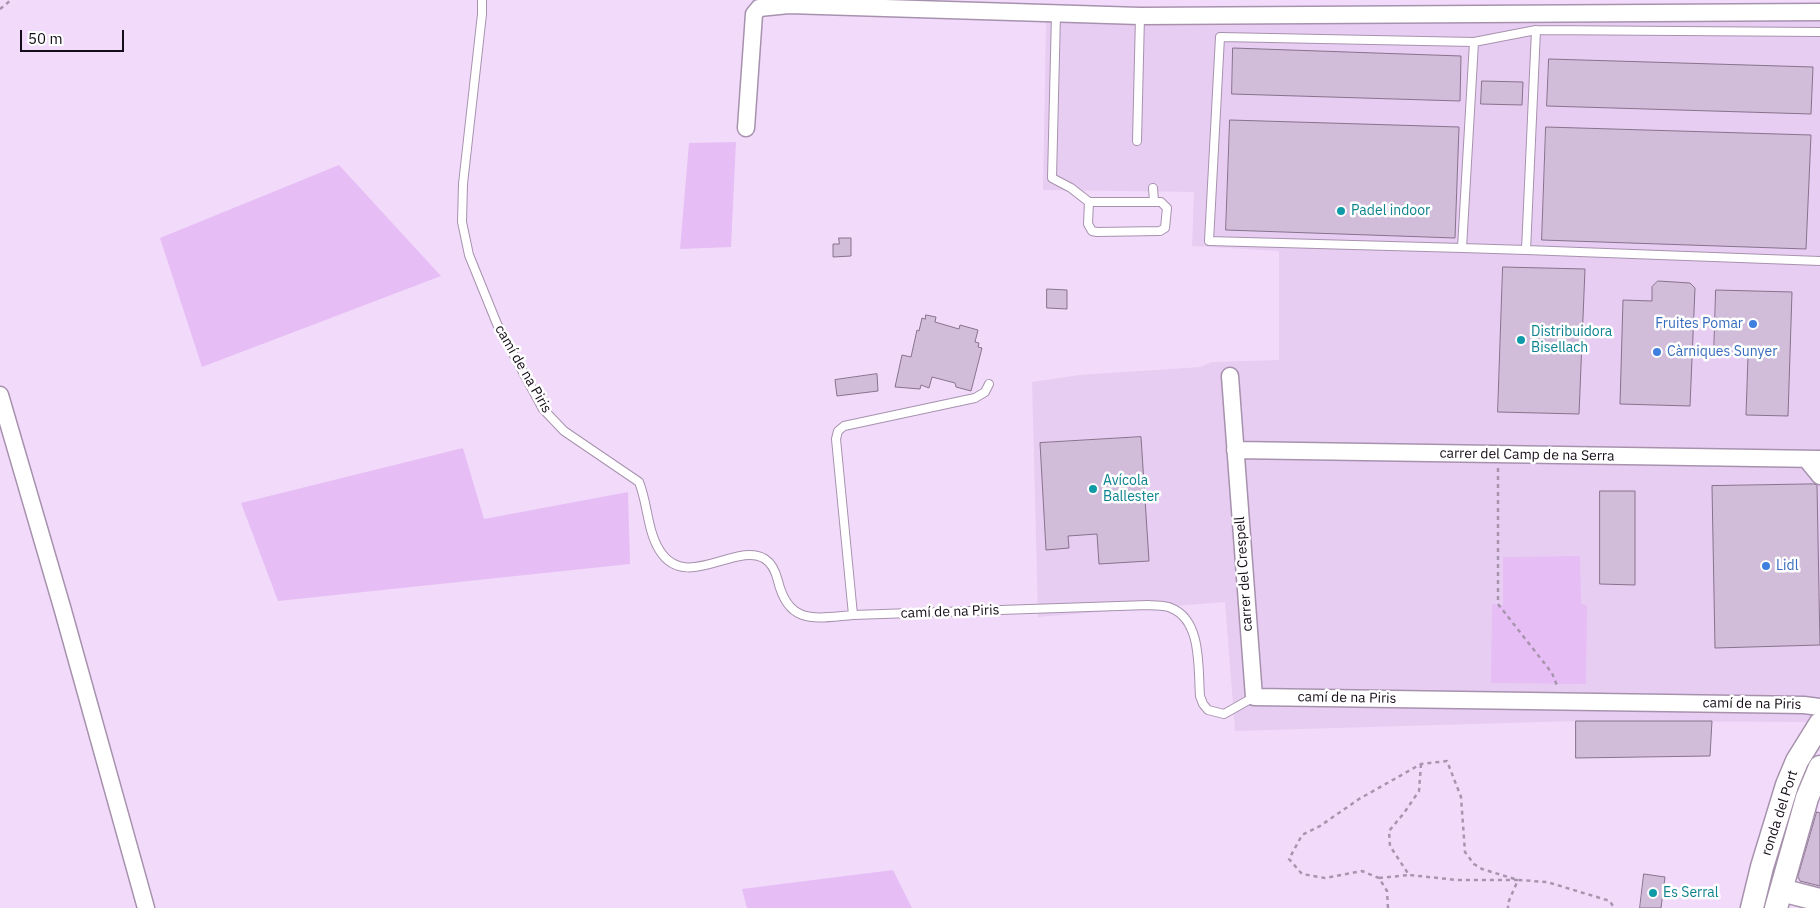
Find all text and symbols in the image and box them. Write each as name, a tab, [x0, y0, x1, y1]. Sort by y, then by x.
scale bar	[22, 20, 126, 52]
text: 50 m	[28, 29, 63, 48]
place label: Padel indoor	[1351, 203, 1430, 219]
marker: Padel indoor	[1335, 205, 1347, 217]
place label: Fruites Pomar	[1655, 316, 1743, 332]
marker: Fruites Pomar	[1747, 318, 1759, 330]
street label: camí de na Piris	[491, 322, 555, 416]
place label: Distribuidora Bisellach	[1531, 324, 1612, 357]
marker: Distribuidora Bisellach	[1515, 334, 1527, 346]
place label: Càrniques Sunyer	[1667, 344, 1777, 360]
marker: Càrniques Sunyer	[1651, 346, 1663, 358]
street label: carrer del Camp de na Serra	[1439, 445, 1615, 465]
place label: Avícola Ballester	[1103, 473, 1159, 506]
marker: Avícola Ballester	[1087, 483, 1099, 495]
street label: carrer del Crespell	[1232, 516, 1256, 632]
place label: Lidl	[1776, 558, 1798, 574]
marker: Lidl	[1760, 560, 1772, 572]
street label: camí de na Piris	[900, 602, 1000, 622]
street label: camí de na Piris	[1297, 689, 1397, 707]
street label: camí de na Piris	[1702, 695, 1802, 713]
street label: ronda del Port	[1758, 768, 1802, 858]
place label: Es Serral	[1663, 885, 1719, 901]
marker: Es Serral	[1647, 887, 1659, 899]

